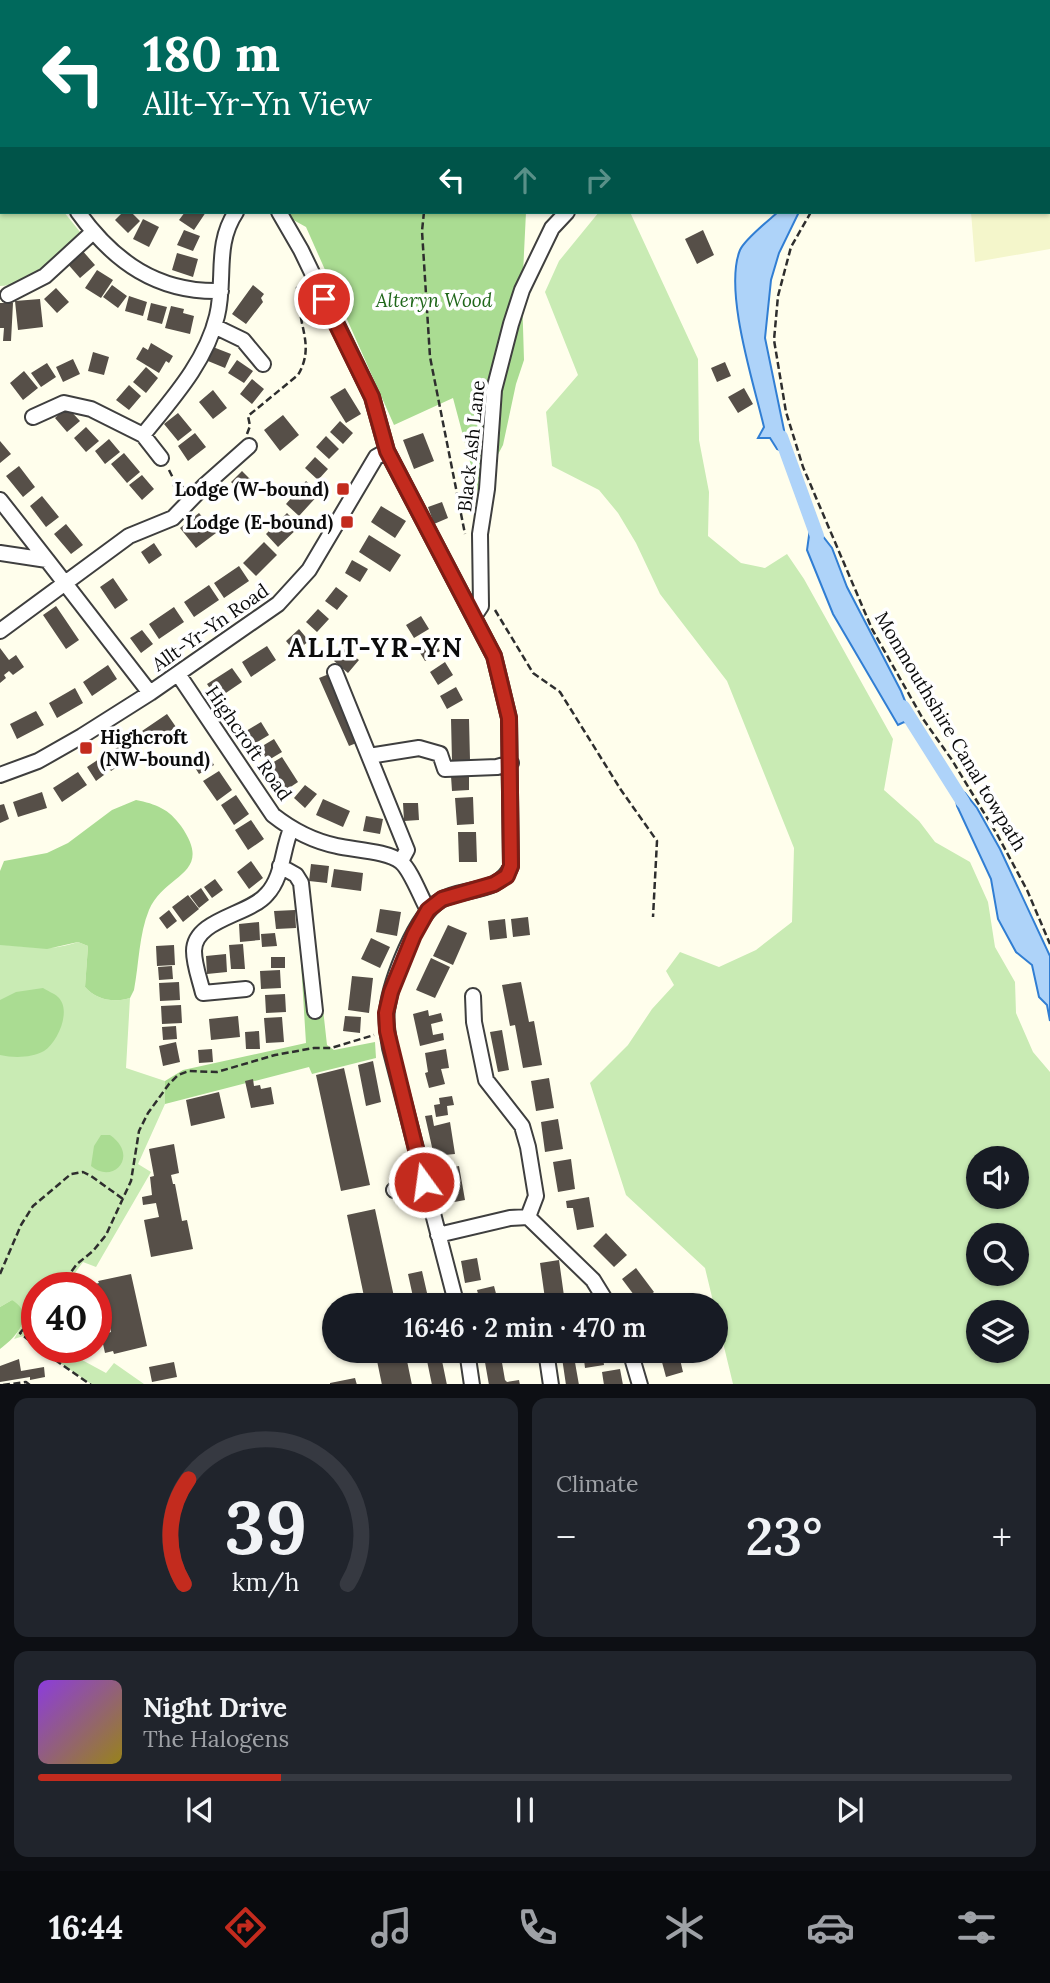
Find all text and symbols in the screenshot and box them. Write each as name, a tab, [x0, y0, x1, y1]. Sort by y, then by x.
text: 180 m	[143, 22, 280, 84]
icon: left	[28, 28, 119, 119]
text: Allt-Yr-Yn View	[143, 83, 372, 124]
icon: left	[433, 161, 471, 199]
icon: ahead	[506, 161, 544, 199]
icon: right	[579, 161, 617, 199]
pin	[294, 269, 354, 329]
icon: arrive	[305, 280, 343, 318]
park label: Alteryn Wood	[375, 288, 493, 312]
street label: Black Ash Lane	[452, 379, 490, 513]
place label: Lodge (W-bound)	[174, 477, 329, 502]
marker: Lodge (W-bound)	[335, 481, 351, 497]
place label: Lodge (E-bound)	[185, 510, 333, 535]
marker: Lodge (E-bound)	[339, 514, 355, 530]
street label: Allt-Yr-Yn Road	[146, 578, 273, 677]
street label: Monmouthshire Canal towpath	[870, 607, 1032, 855]
district label: ALLT-YR-YN	[288, 631, 464, 664]
street label: Highcroft Road	[201, 681, 297, 805]
place label: Highcroft (NW-bound)	[100, 725, 210, 772]
marker: Highcroft (NW-bound)	[78, 740, 94, 756]
position arrow	[387, 1145, 461, 1219]
map controls	[966, 1146, 1029, 1363]
button: sound	[966, 1146, 1029, 1209]
button: search	[966, 1223, 1029, 1286]
speed limit sign: 40	[21, 1272, 112, 1363]
button: layers	[966, 1300, 1029, 1363]
text: 16:46 · 2 min · 470 m	[404, 1311, 646, 1344]
text: Climate	[556, 1469, 638, 1498]
text: 39	[225, 1481, 307, 1574]
text: 23°	[746, 1503, 822, 1569]
text: −	[556, 1513, 576, 1561]
text: +	[992, 1513, 1012, 1561]
text: km/h	[232, 1565, 300, 1597]
text: Night Drive	[143, 1691, 287, 1724]
text: The Halogens	[143, 1724, 289, 1753]
icon: previous	[181, 1791, 219, 1829]
icon: pause	[506, 1791, 544, 1829]
icon: next	[831, 1791, 869, 1829]
icon: directions	[221, 1903, 270, 1952]
icon: music	[367, 1903, 416, 1952]
icon: phone	[513, 1903, 562, 1952]
icon: climate	[660, 1903, 709, 1952]
icon: car	[806, 1903, 855, 1952]
icon: filters	[952, 1903, 1001, 1952]
text: 16:44	[49, 1907, 123, 1948]

